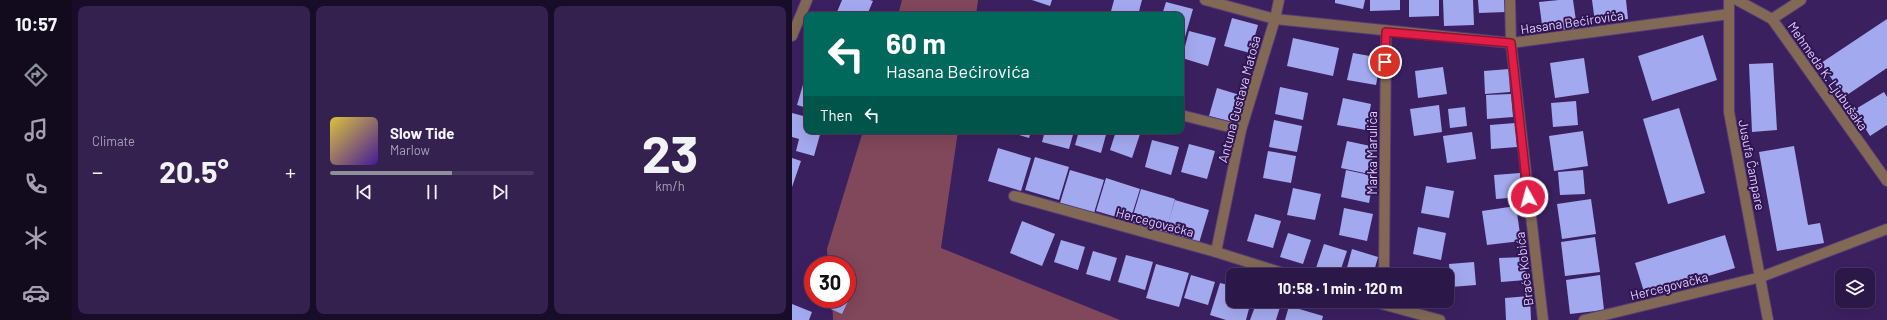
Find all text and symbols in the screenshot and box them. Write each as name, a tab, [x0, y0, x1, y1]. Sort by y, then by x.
street label: Hasana Bećirovića	[1519, 7, 1625, 37]
text: 10:57	[15, 13, 57, 35]
street label: Mehmeda K. Ljubušaka	[1784, 19, 1872, 133]
text: 60 m	[886, 26, 946, 60]
icon: left	[820, 28, 872, 80]
street label: Antuna Gustava Matoša	[1214, 34, 1264, 164]
pin	[1368, 45, 1402, 79]
icon: arrive	[1374, 51, 1396, 73]
text: Hasana Bećirovića	[886, 60, 1030, 82]
icon: directions	[22, 61, 50, 89]
icon: left	[861, 104, 883, 126]
text: Then	[820, 106, 853, 124]
street label: Marka Marulića	[1364, 111, 1380, 195]
icon: music	[22, 116, 50, 144]
street label: Jusufa Čampare	[1735, 118, 1769, 212]
text: 23	[642, 121, 698, 183]
text: Slow Tide	[390, 124, 454, 142]
text: Climate	[92, 133, 135, 149]
text: Marlow	[390, 142, 430, 158]
text: 20.5°	[159, 153, 229, 189]
text: −	[92, 158, 103, 184]
text: +	[285, 158, 296, 184]
icon: phone	[22, 170, 50, 198]
position arrow	[1507, 176, 1549, 218]
text: km/h	[655, 178, 685, 194]
icon: previous	[353, 181, 375, 203]
icon: pause	[421, 181, 443, 203]
icon: next	[489, 181, 511, 203]
street label: Hercegovačka	[1114, 204, 1196, 240]
icon: climate	[22, 224, 50, 252]
street label: Braće Kobića	[1512, 231, 1536, 307]
speed limit sign: 30	[804, 256, 856, 308]
map controls	[1835, 268, 1875, 308]
button: layers	[1835, 268, 1875, 308]
street label: Hercegovačka	[1628, 269, 1710, 303]
icon: car	[22, 279, 50, 307]
text: 10:58 · 1 min · 120 m	[1277, 279, 1403, 297]

